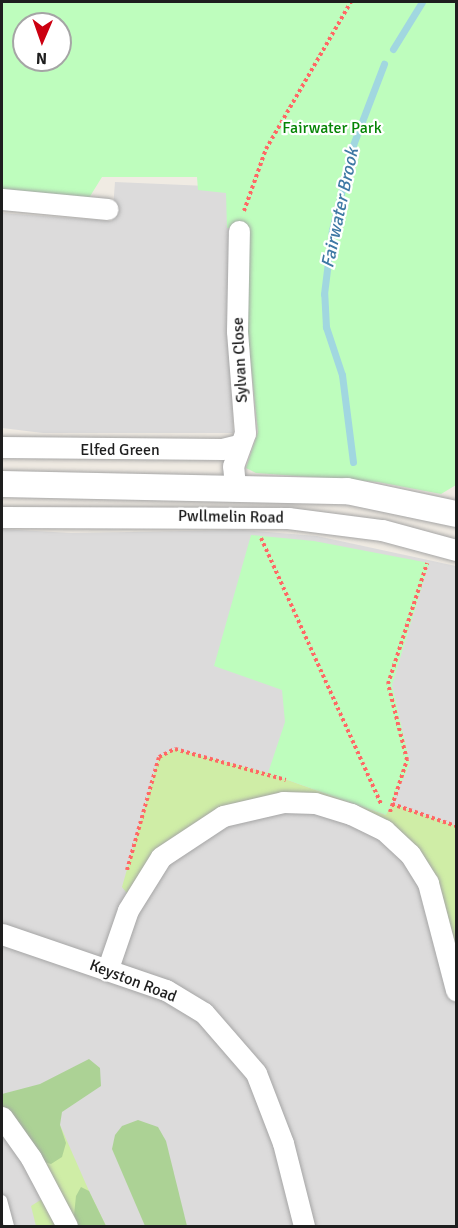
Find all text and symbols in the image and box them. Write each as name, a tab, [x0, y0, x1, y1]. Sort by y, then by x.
north arrow	[12, 12, 72, 72]
text: N	[36, 48, 47, 68]
park label: Fairwater Park	[282, 118, 382, 138]
water label: Fairwater Brook	[317, 146, 363, 270]
street label: Sylvan Close	[228, 317, 252, 403]
street label: Elfed Green	[80, 440, 160, 460]
street label: Pwllmelin Road	[178, 506, 284, 528]
street label: Keyston Road	[87, 956, 179, 1006]

